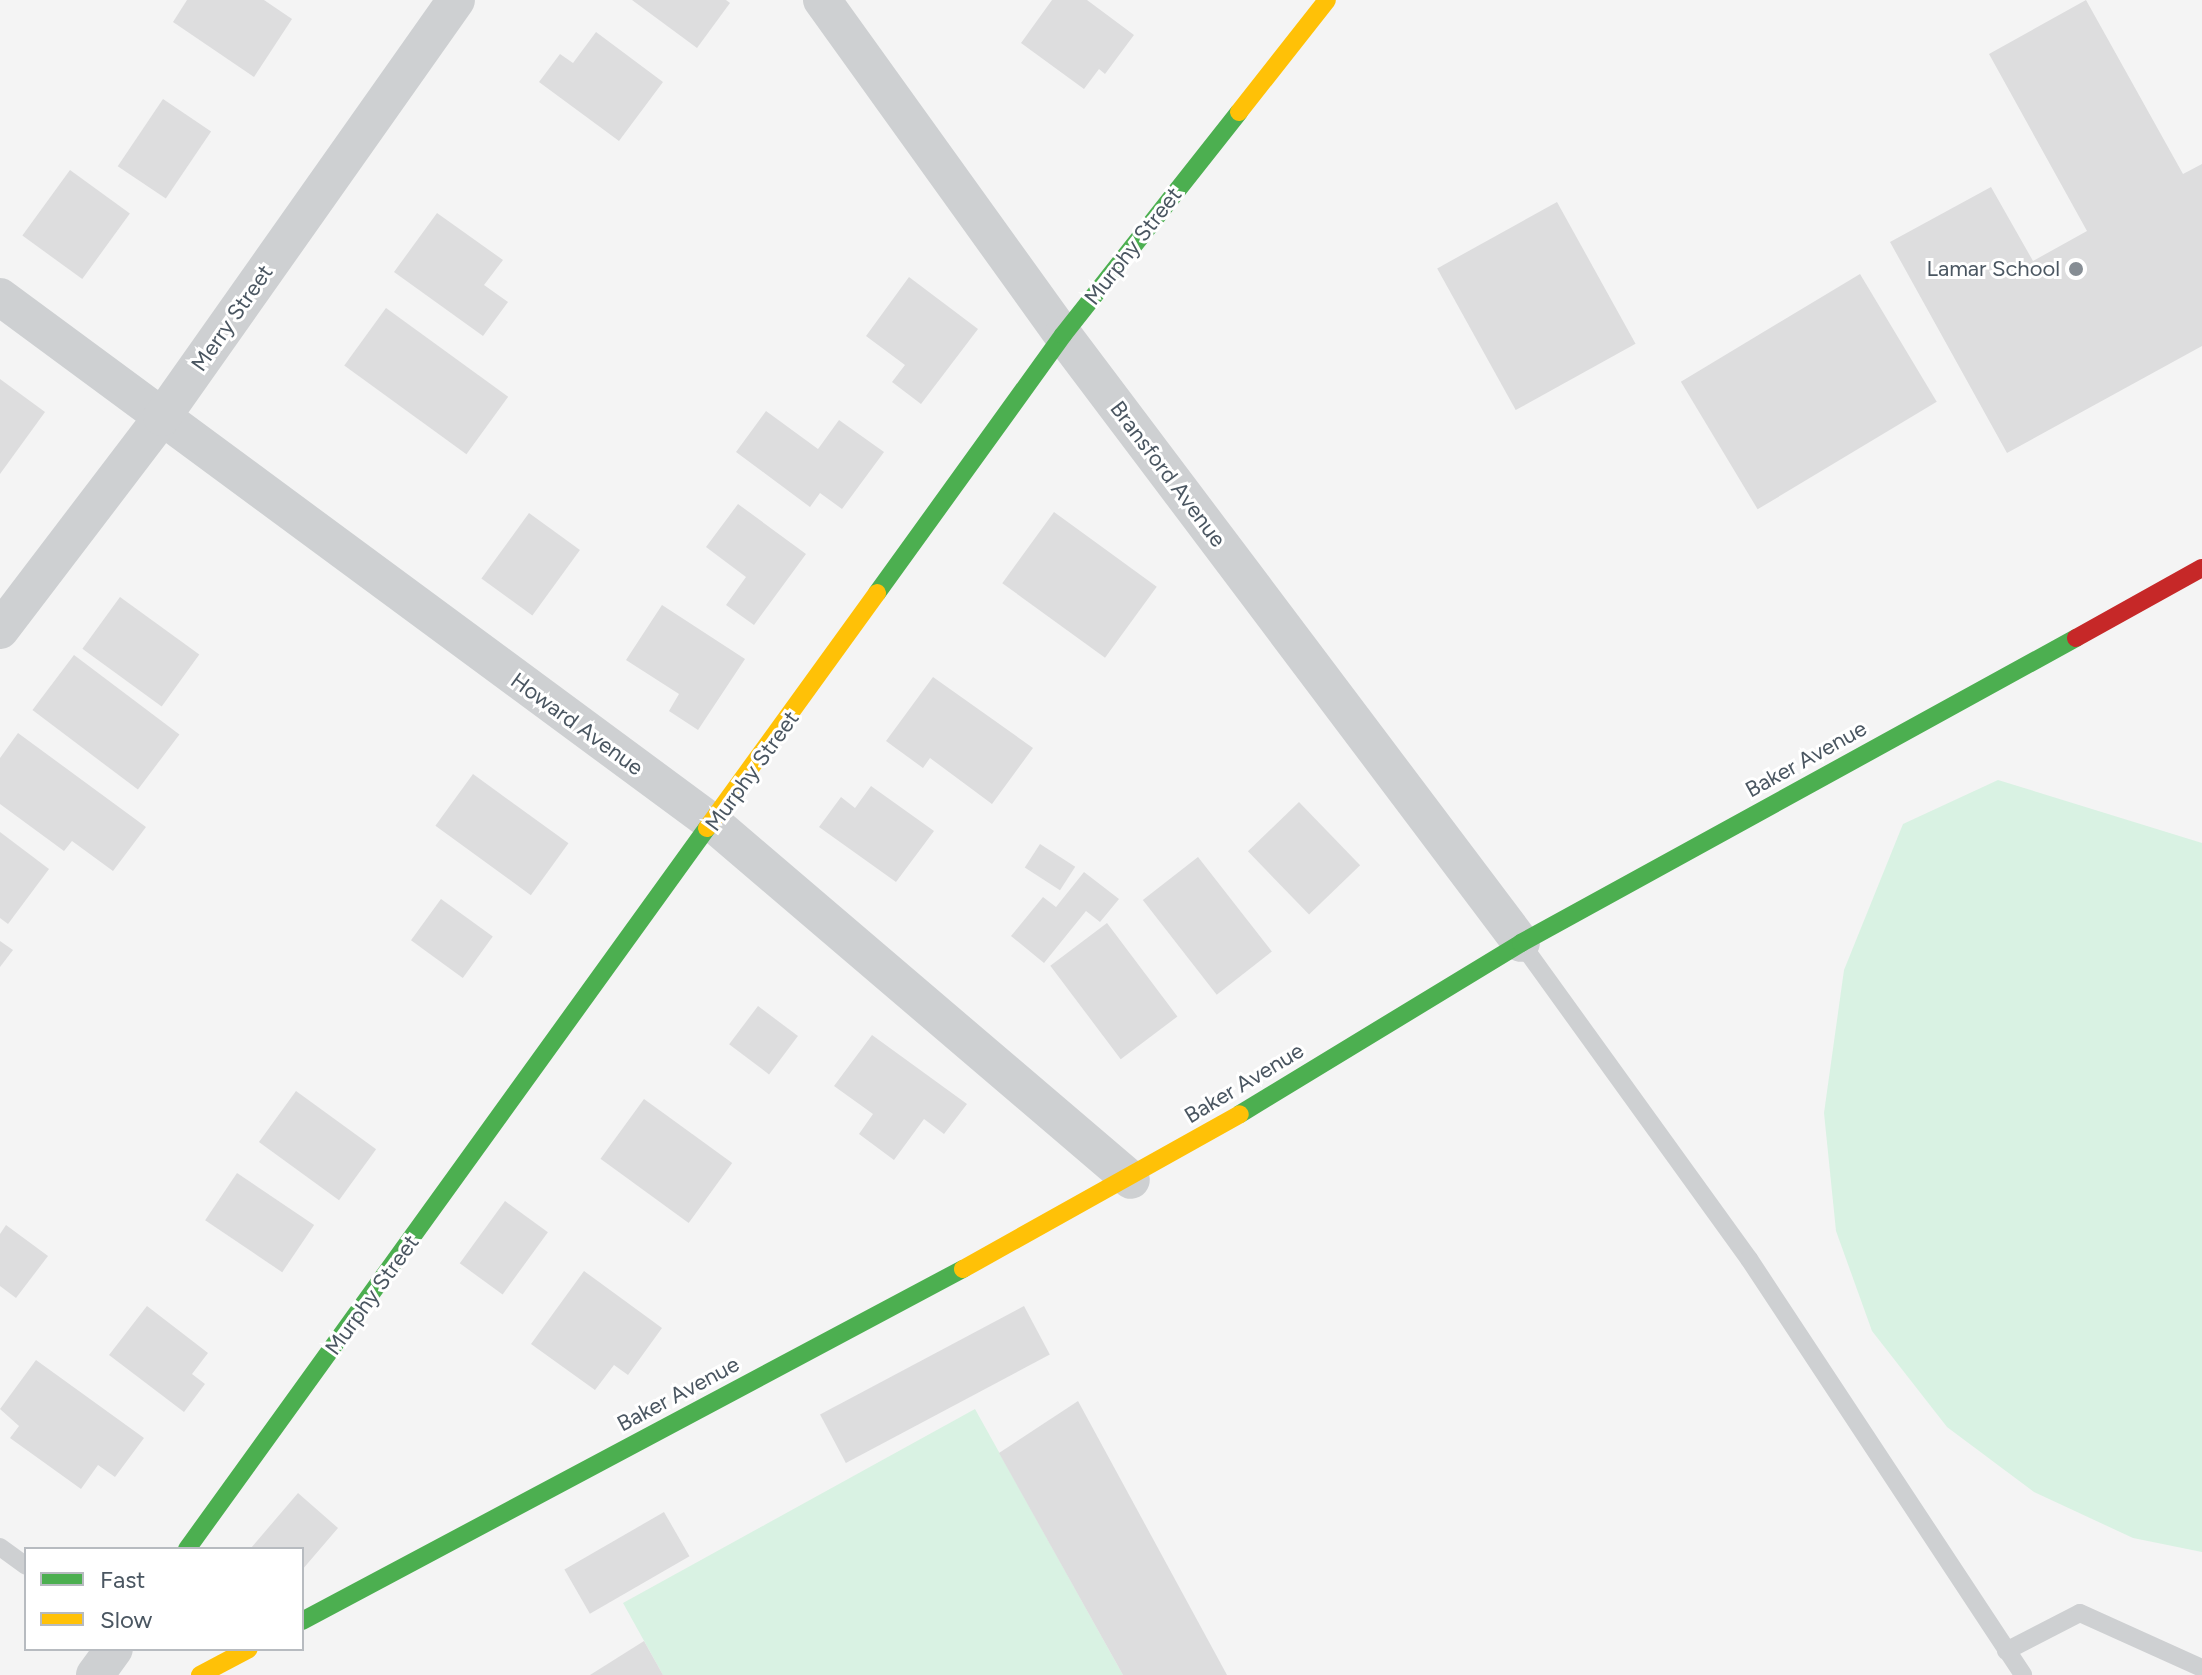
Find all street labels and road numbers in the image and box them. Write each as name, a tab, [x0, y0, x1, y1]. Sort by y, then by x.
street label: Murphy Street	[1079, 182, 1187, 310]
street label: Merry Street	[186, 260, 278, 376]
street label: Bransford Avenue	[1105, 396, 1231, 552]
street label: Howard Avenue	[506, 667, 648, 781]
street label: Murphy Street	[700, 706, 804, 836]
street label: Baker Avenue	[1741, 715, 1871, 803]
street label: Baker Avenue	[1180, 1037, 1308, 1129]
street label: Murphy Street	[320, 1230, 424, 1360]
street label: Baker Avenue	[612, 1351, 744, 1437]

